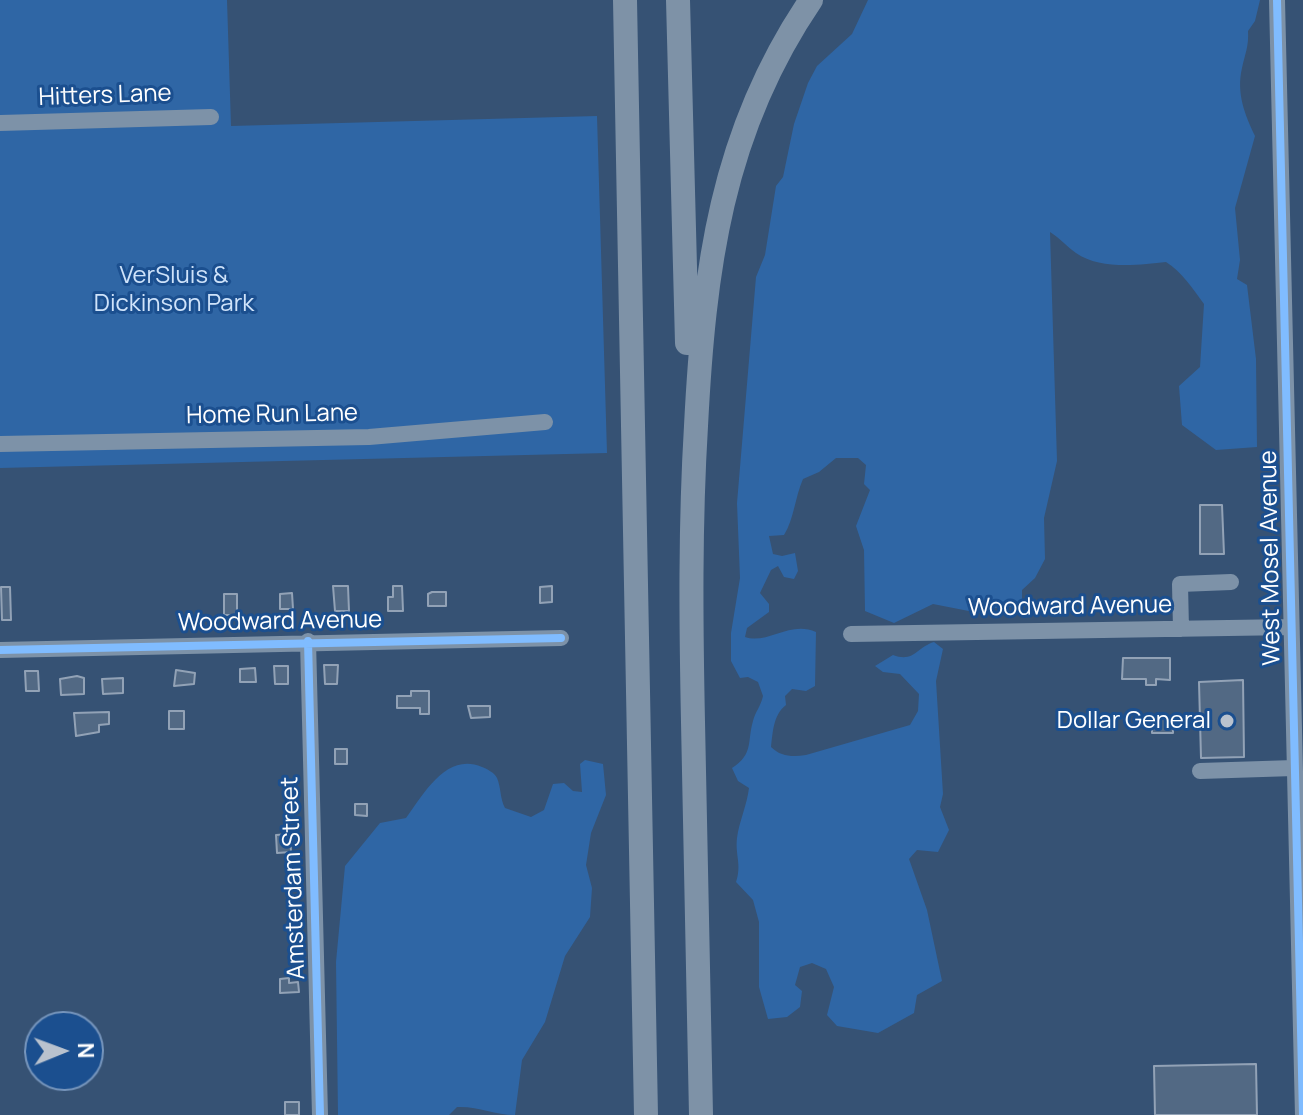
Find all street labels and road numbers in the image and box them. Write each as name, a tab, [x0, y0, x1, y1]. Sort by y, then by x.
street label: Hitters Lane	[38, 79, 172, 113]
street label: Home Run Lane	[186, 399, 358, 431]
street label: West Mosel Avenue	[1255, 450, 1287, 666]
street label: Woodward Avenue	[968, 591, 1172, 623]
street label: Woodward Avenue	[178, 606, 382, 638]
street label: Amsterdam Street	[276, 776, 312, 980]

